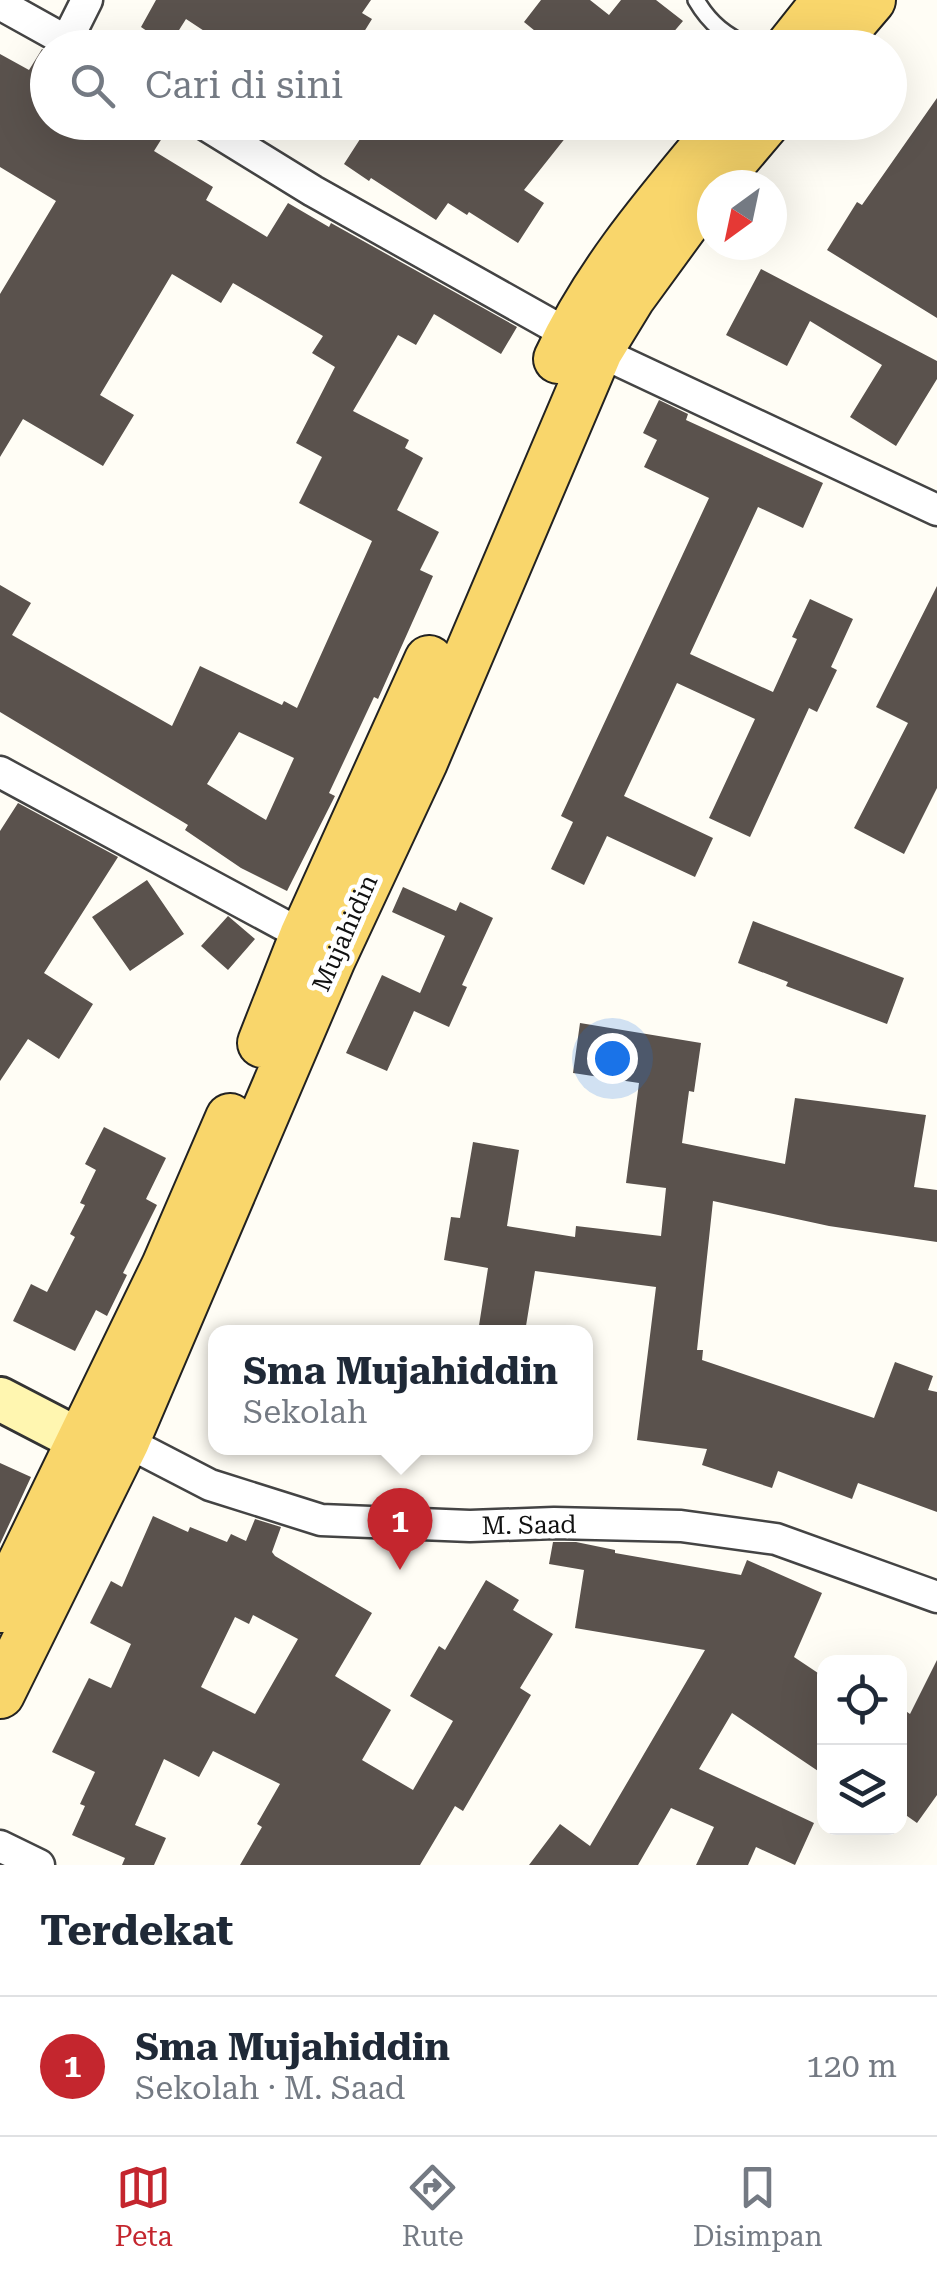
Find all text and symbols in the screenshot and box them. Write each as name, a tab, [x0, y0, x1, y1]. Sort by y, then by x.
search box	[30, 30, 907, 140]
icon: search	[65, 58, 120, 113]
text: Cari di sini	[145, 63, 343, 107]
north arrow	[697, 170, 787, 260]
street label: Mujahidin	[306, 870, 384, 996]
your location	[587, 1033, 638, 1084]
popup	[208, 1325, 593, 1455]
text: Sma Mujahiddin	[243, 1349, 558, 1393]
text: Sekolah	[243, 1393, 368, 1431]
pin: 1	[368, 1488, 432, 1570]
street label: M. Saad	[481, 1510, 577, 1540]
map controls	[817, 1655, 907, 1835]
button: locate	[817, 1655, 907, 1745]
button: layers	[817, 1745, 907, 1835]
text: Terdekat	[40, 1906, 233, 1955]
text: Sma Mujahiddin	[135, 2025, 450, 2069]
text: 1	[64, 2047, 81, 2085]
text: 120 m	[806, 2047, 897, 2085]
text: Sekolah · M. Saad	[135, 2069, 405, 2107]
tab: Peta	[115, 2160, 173, 2253]
tab: Rute	[402, 2160, 464, 2253]
tab: Disimpan	[693, 2160, 822, 2253]

